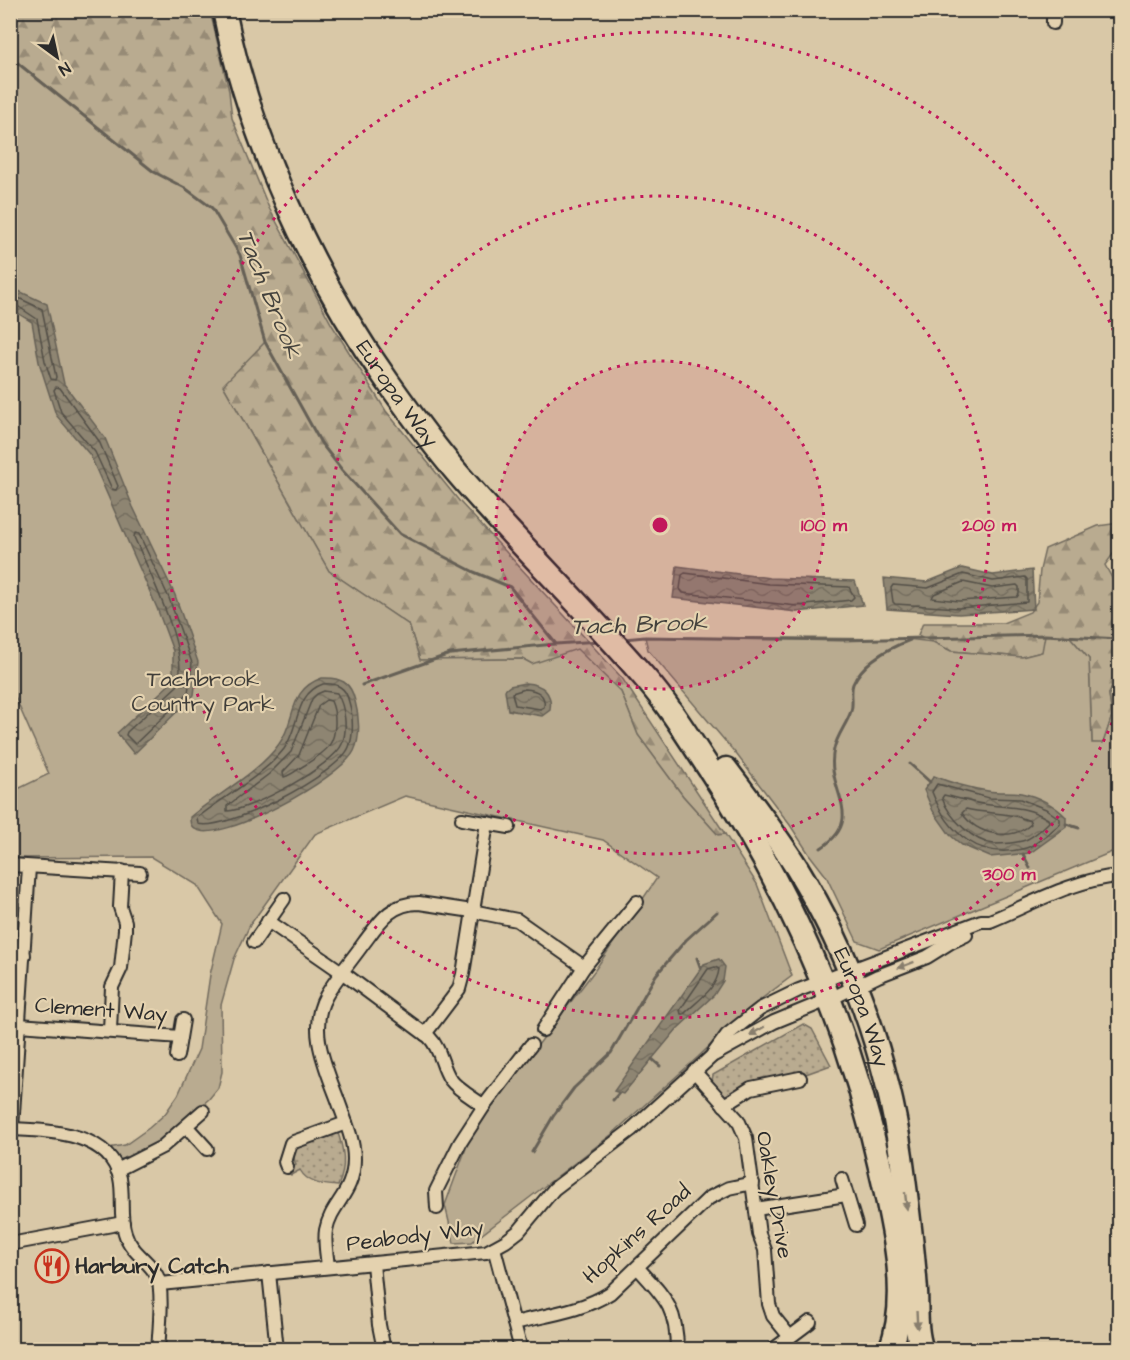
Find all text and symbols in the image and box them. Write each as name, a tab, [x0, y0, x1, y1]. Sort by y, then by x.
north arrow	[27, 27, 87, 87]
text: N	[54, 57, 75, 81]
water label: Tach Brook	[228, 225, 311, 365]
street label: Europa Way	[348, 334, 446, 454]
text: 100 m	[801, 513, 848, 538]
text: 200 m	[961, 513, 1017, 538]
centre of rings	[650, 515, 670, 535]
water label: Tach Brook	[571, 606, 709, 644]
park label: Tachbrook Country Park	[132, 664, 275, 721]
text: 300 m	[981, 862, 1037, 887]
street label: Europa Way	[826, 943, 897, 1071]
one-way arrow	[897, 960, 915, 970]
street label: Clement Way	[34, 990, 168, 1031]
one-way arrow	[748, 1026, 765, 1036]
street label: Oakley Drive	[747, 1129, 800, 1261]
street label: Hopkins Road	[576, 1177, 698, 1291]
one-way arrow	[901, 1192, 911, 1211]
street label: Peabody Way	[345, 1212, 485, 1261]
restaurant icon: Harbury Catch	[34, 1248, 70, 1284]
place label: Harbury Catch	[75, 1251, 230, 1284]
one-way arrow	[913, 1311, 922, 1330]

